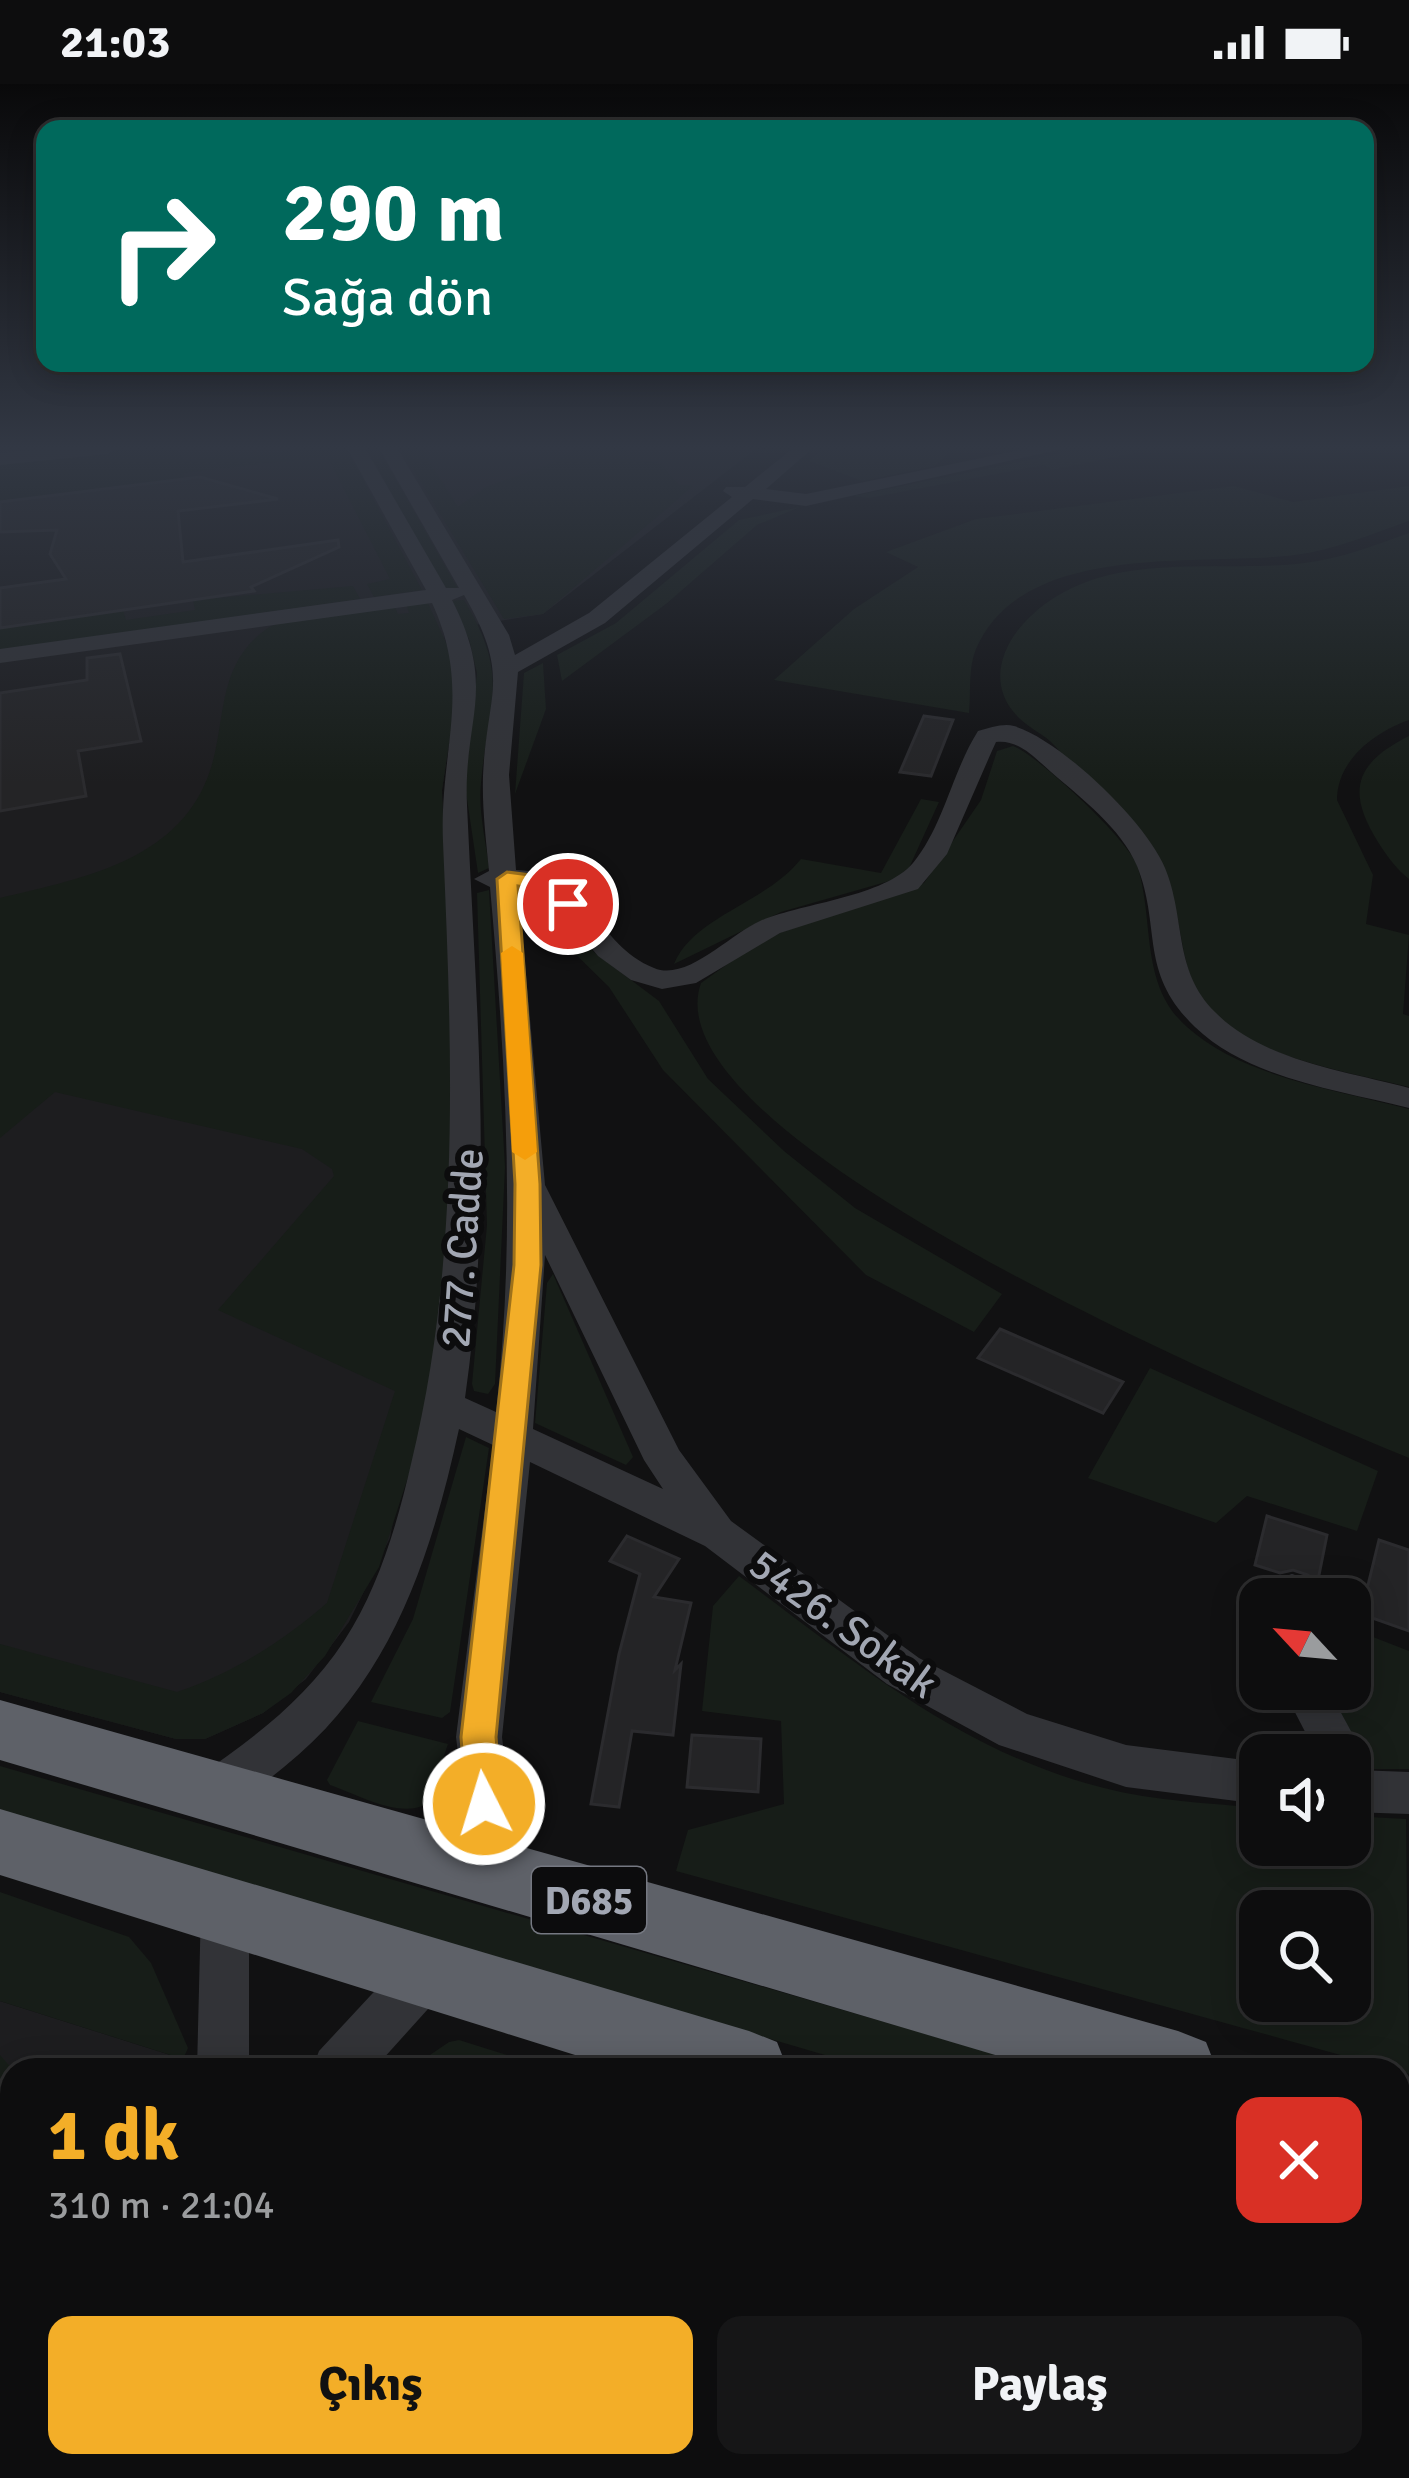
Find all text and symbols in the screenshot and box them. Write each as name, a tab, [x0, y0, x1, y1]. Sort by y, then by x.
text: 21:03	[60, 15, 170, 70]
text: 290 m	[282, 161, 504, 265]
icon: right	[84, 168, 240, 324]
text: Sağa dön	[282, 264, 493, 331]
pin	[517, 853, 619, 955]
icon: arrive	[535, 871, 601, 937]
street label: 277. Cadde	[430, 1147, 495, 1350]
street label: 5426. Sokak	[739, 1539, 947, 1709]
north arrow	[1239, 1578, 1371, 1710]
map controls	[1239, 1578, 1371, 2022]
button: sound	[1239, 1734, 1371, 1866]
position arrow	[421, 1741, 547, 1867]
road number: D685	[532, 1867, 646, 1933]
button: search	[1239, 1890, 1371, 2022]
text: 1 dk	[48, 2091, 179, 2180]
button: close	[1236, 2097, 1362, 2223]
text: 310 m · 21:04	[48, 2181, 275, 2229]
button: Çıkış	[48, 2316, 693, 2454]
button: Paylaş	[717, 2316, 1362, 2454]

